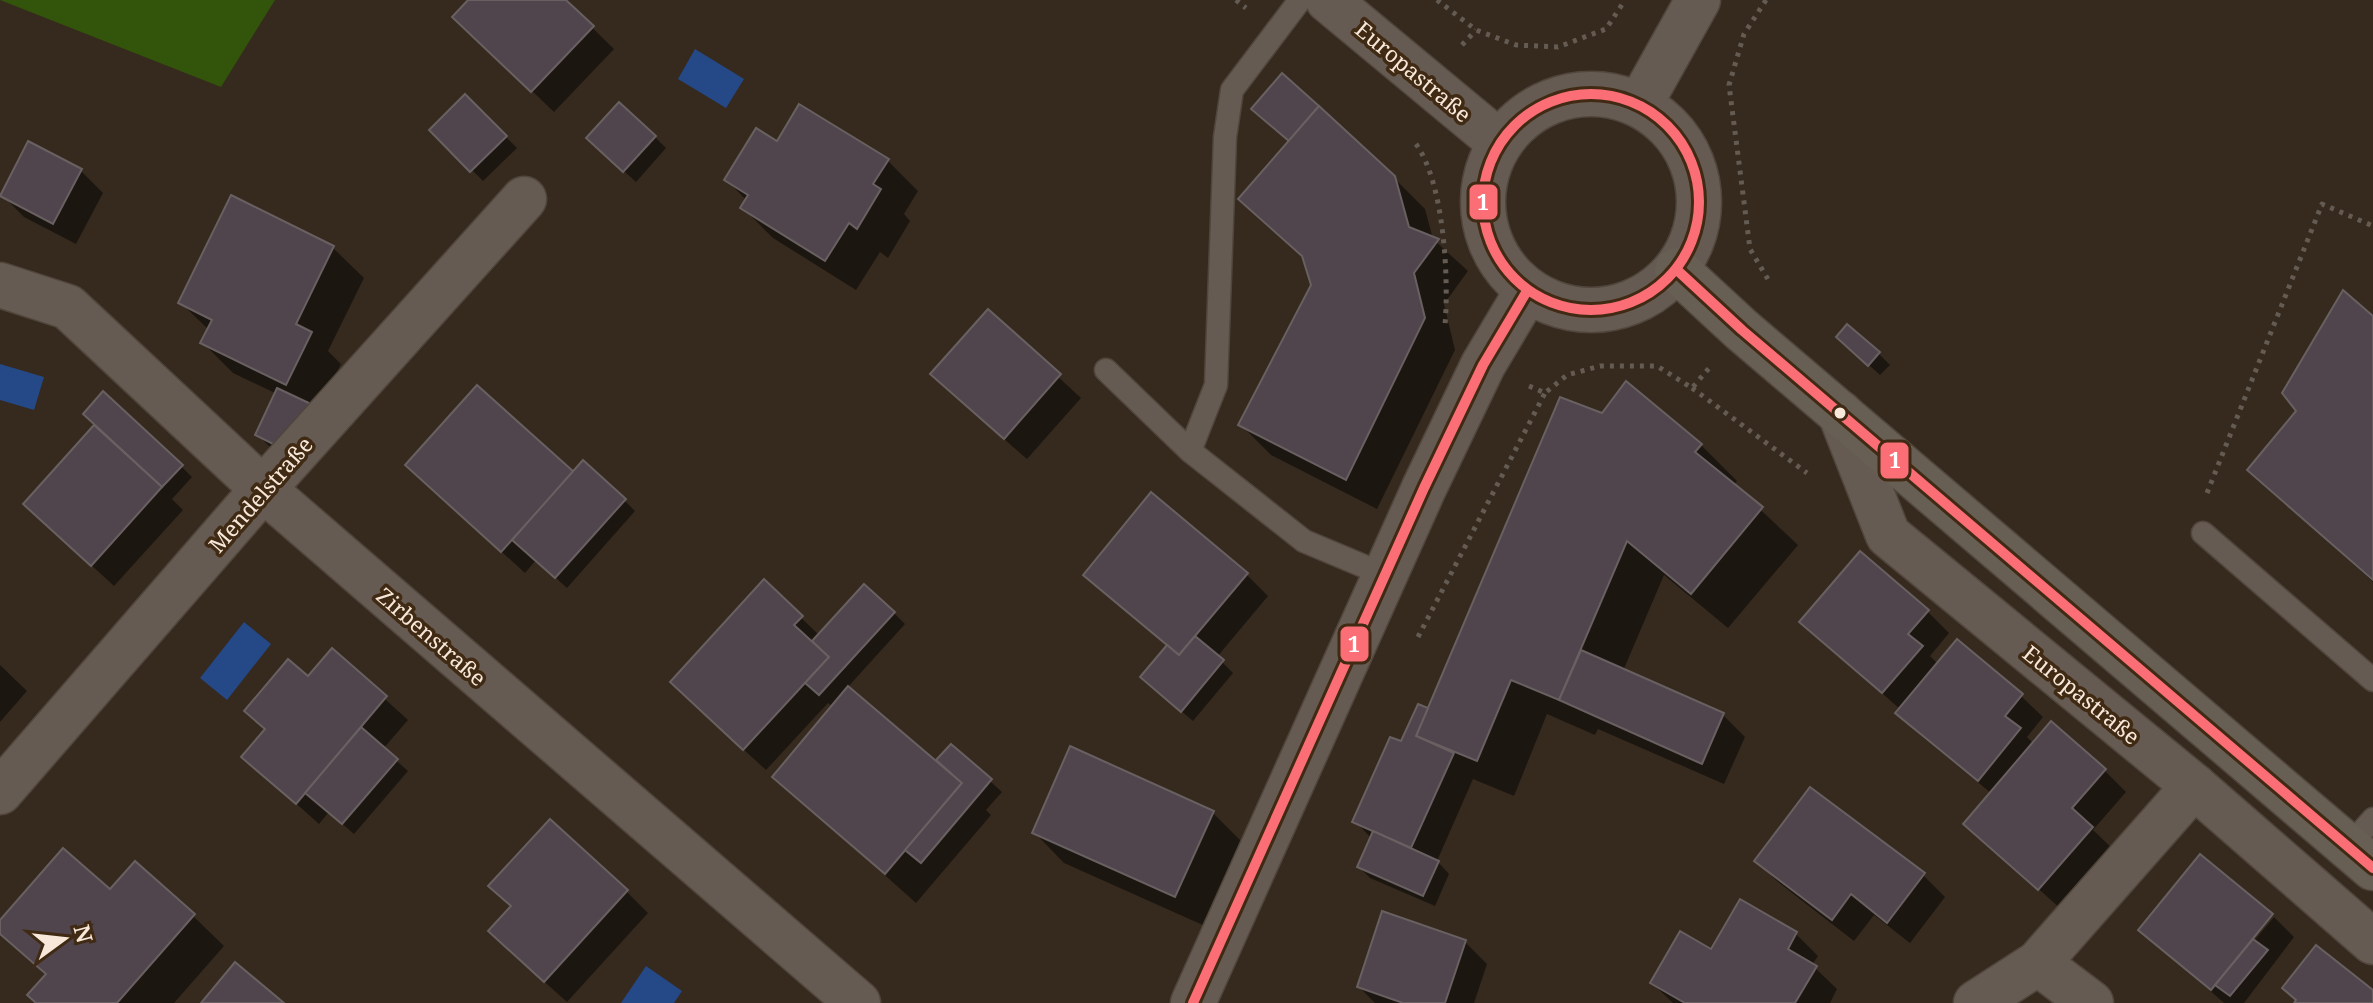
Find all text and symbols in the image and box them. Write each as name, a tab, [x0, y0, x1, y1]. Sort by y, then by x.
street label: Europastraße	[1350, 14, 1478, 128]
line badge: 1	[1468, 183, 1499, 221]
text: 1	[1477, 186, 1489, 216]
unlabelled marker	[1832, 405, 1848, 421]
street label: Mendelstraße	[201, 430, 319, 558]
line badge: 1	[1879, 441, 1910, 480]
text: 1	[1889, 444, 1901, 474]
street label: Zirbenstraße	[371, 580, 493, 692]
line badge: 1	[1339, 625, 1370, 663]
text: 1	[1348, 628, 1360, 658]
street label: Europastraße	[2017, 637, 2147, 751]
north arrow	[24, 899, 104, 979]
text: N	[68, 921, 101, 946]

